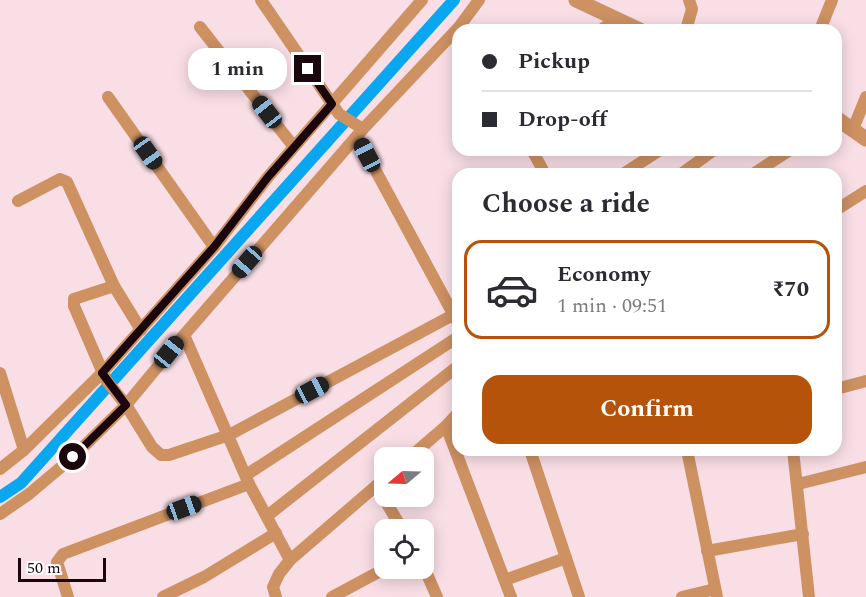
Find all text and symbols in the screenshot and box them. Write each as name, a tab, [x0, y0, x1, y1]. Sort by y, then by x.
text: Pickup	[518, 45, 590, 78]
callout: 1 min	[188, 48, 287, 90]
text: 1 min	[211, 54, 264, 84]
route end	[294, 55, 321, 82]
car	[249, 92, 285, 132]
text: Drop-off	[518, 103, 607, 136]
car	[130, 133, 166, 173]
car	[351, 135, 383, 175]
text: Choose a ride	[482, 183, 650, 225]
car	[228, 243, 266, 281]
text: Economy	[557, 258, 650, 291]
icon: car	[485, 263, 539, 317]
text: ₹70	[772, 273, 809, 306]
text: 1 min · 09:51	[557, 291, 667, 321]
car	[151, 332, 187, 372]
car	[292, 374, 332, 406]
button: Confirm	[482, 375, 812, 444]
route start	[59, 443, 86, 470]
north arrow	[374, 447, 434, 507]
map controls	[374, 447, 434, 579]
car	[164, 493, 204, 523]
button: locate	[374, 519, 434, 579]
scale bar	[18, 555, 106, 582]
text: 50 m	[27, 556, 61, 580]

